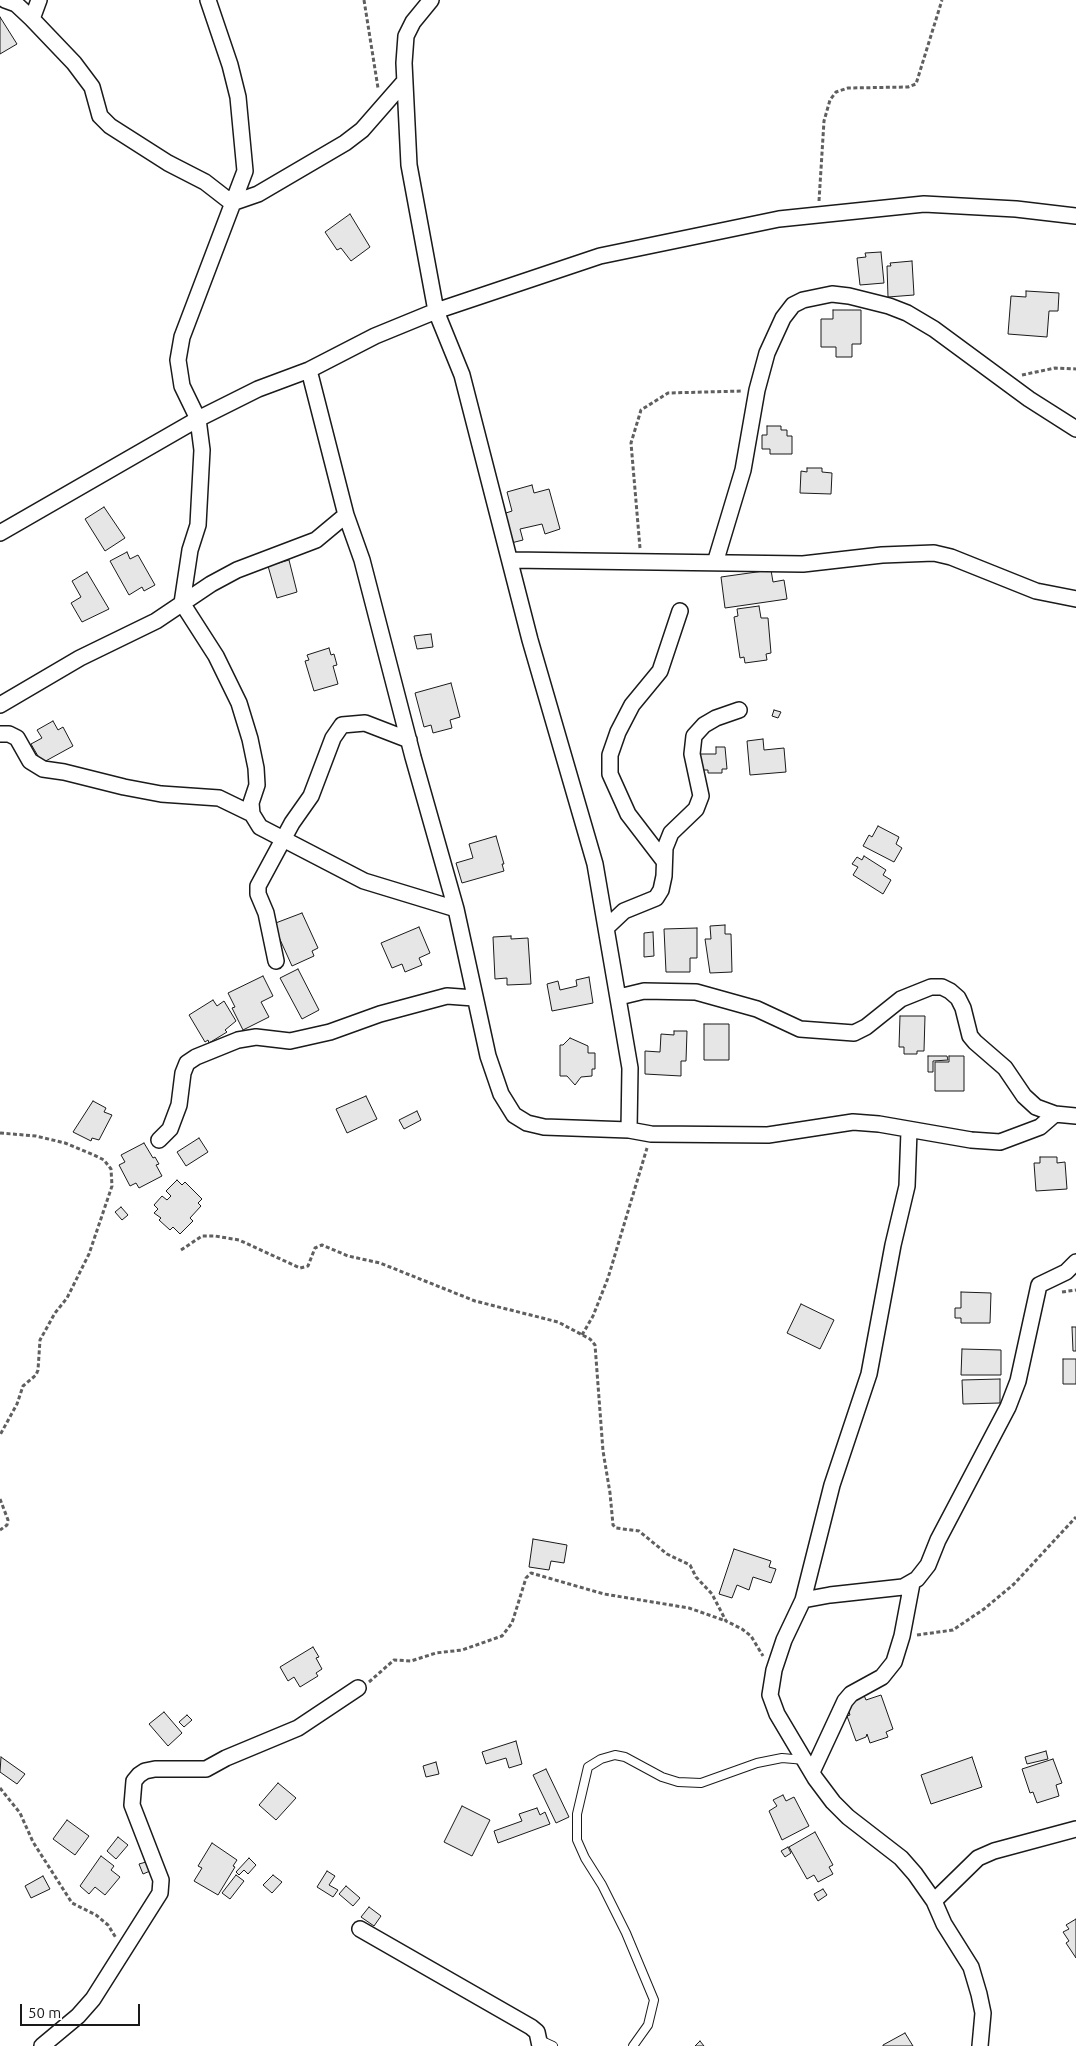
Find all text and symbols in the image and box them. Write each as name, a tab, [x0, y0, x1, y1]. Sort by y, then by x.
scale bar	[22, 1994, 142, 2026]
text: 50 m	[28, 2004, 61, 2021]

